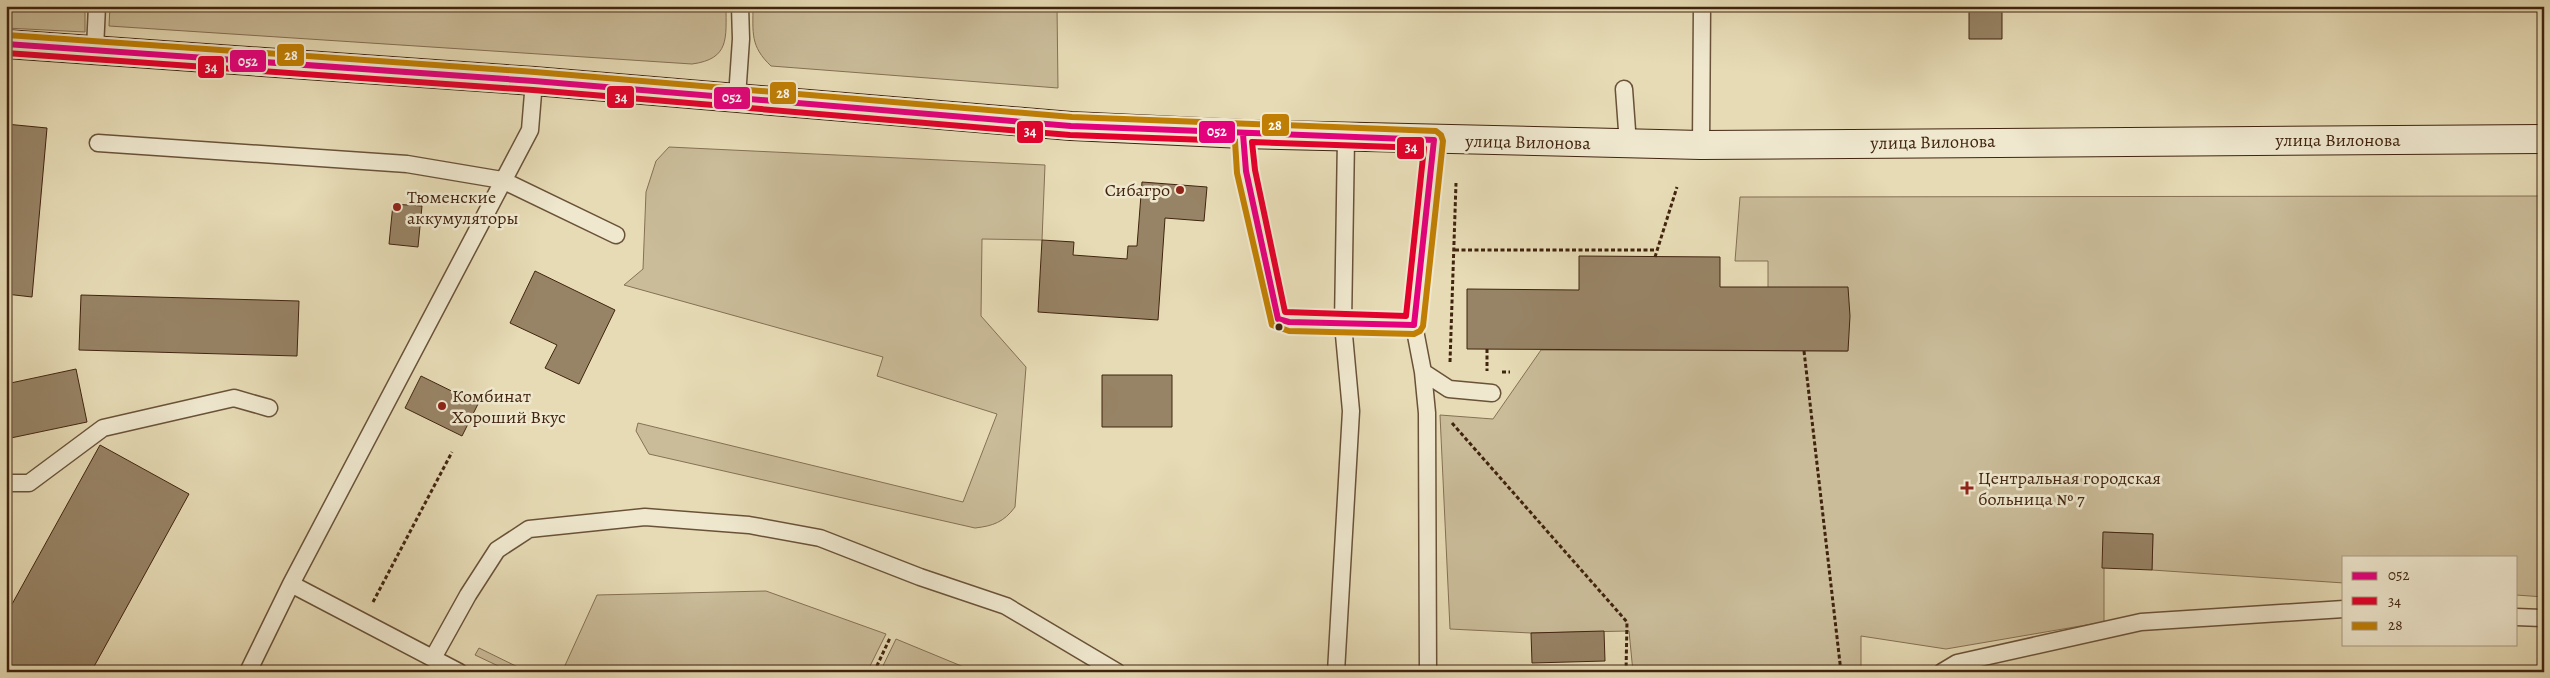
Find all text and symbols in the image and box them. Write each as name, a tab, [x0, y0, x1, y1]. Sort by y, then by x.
line badge: 28	[276, 43, 305, 67]
text: 28	[284, 46, 298, 65]
line badge: 052	[229, 49, 267, 73]
text: 052	[238, 52, 258, 71]
line badge: 34	[197, 55, 225, 79]
text: 34	[205, 58, 218, 77]
line badge: 28	[769, 81, 797, 105]
text: 28	[776, 84, 790, 103]
line badge: 34	[606, 85, 635, 109]
line badge: 052	[713, 86, 751, 110]
text: 34	[615, 88, 628, 107]
text: 052	[722, 88, 742, 107]
line badge: 28	[1261, 113, 1290, 137]
text: 28	[1268, 116, 1282, 135]
line badge: 34	[1016, 120, 1044, 144]
line badge: 052	[1198, 120, 1236, 144]
text: 34	[1024, 122, 1037, 141]
text: 052	[1207, 122, 1227, 141]
street label: улица Вилонова	[2274, 128, 2401, 152]
street label: улица Вилонова	[1464, 129, 1591, 155]
street label: улица Вилонова	[1869, 129, 1996, 155]
line badge: 34	[1396, 136, 1425, 160]
text: 34	[1405, 138, 1418, 157]
place label: Сибагро	[1105, 178, 1170, 202]
marker: Сибагро	[1174, 184, 1186, 196]
place label: Тюменские аккумуляторы	[407, 185, 519, 230]
marker: Тюменские аккумуляторы	[391, 201, 403, 213]
unlabelled marker	[1274, 322, 1284, 332]
place label: Комбинат Хороший Вкус	[452, 384, 566, 429]
marker: Комбинат Хороший Вкус	[436, 400, 448, 412]
place label: Центральная городская больница № 7	[1978, 466, 2161, 511]
marker: Центральная городская больница № 7	[1960, 481, 1974, 495]
legend	[2342, 556, 2518, 646]
text: 052	[2388, 565, 2410, 585]
text: 34	[2388, 591, 2401, 611]
text: 28	[2388, 615, 2402, 635]

